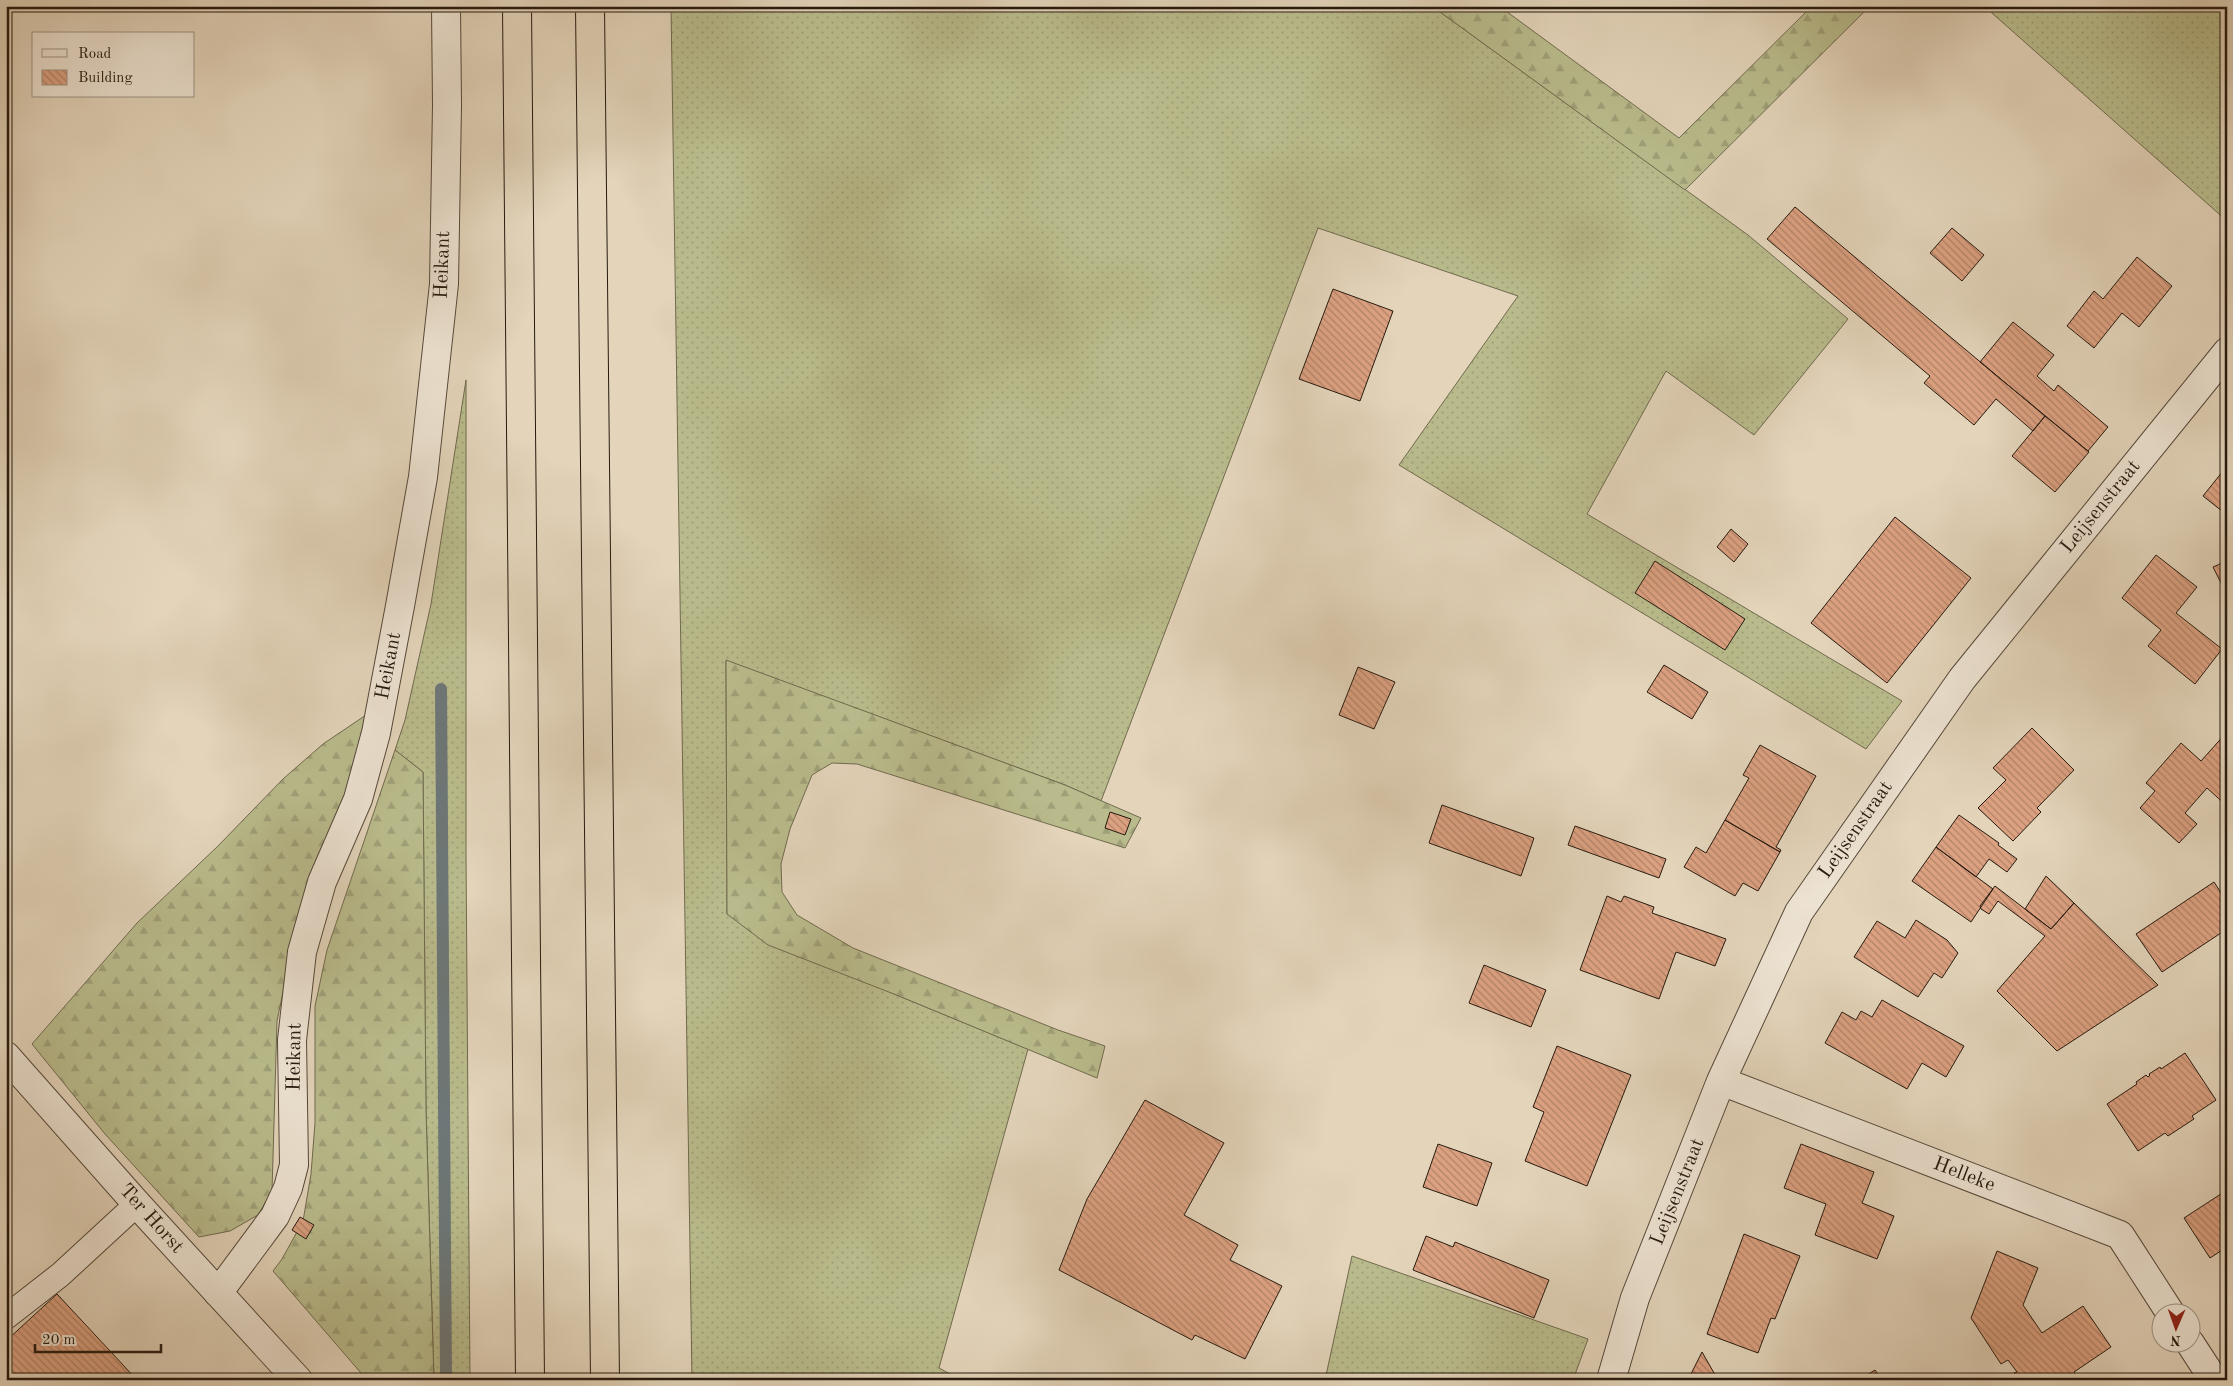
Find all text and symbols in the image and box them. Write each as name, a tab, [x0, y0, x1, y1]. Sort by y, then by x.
legend	[32, 32, 195, 98]
text: Road	[78, 47, 112, 62]
text: Building	[78, 71, 133, 86]
street label: Heikant	[432, 230, 454, 300]
street label: Leijsenstraat	[2057, 457, 2145, 557]
street label: Heikant	[373, 630, 405, 702]
street label: Leijsenstraat	[1815, 778, 1897, 882]
street label: Heikant	[284, 1023, 306, 1091]
street label: Leijsenstraat	[1647, 1136, 1709, 1248]
street label: Helleke	[1930, 1154, 1998, 1196]
street label: Ter Horst	[115, 1181, 187, 1257]
north arrow	[2150, 1304, 2200, 1354]
scale bar	[35, 1321, 161, 1353]
text: 20 m	[42, 1333, 76, 1348]
text: N	[2170, 1333, 2181, 1347]

